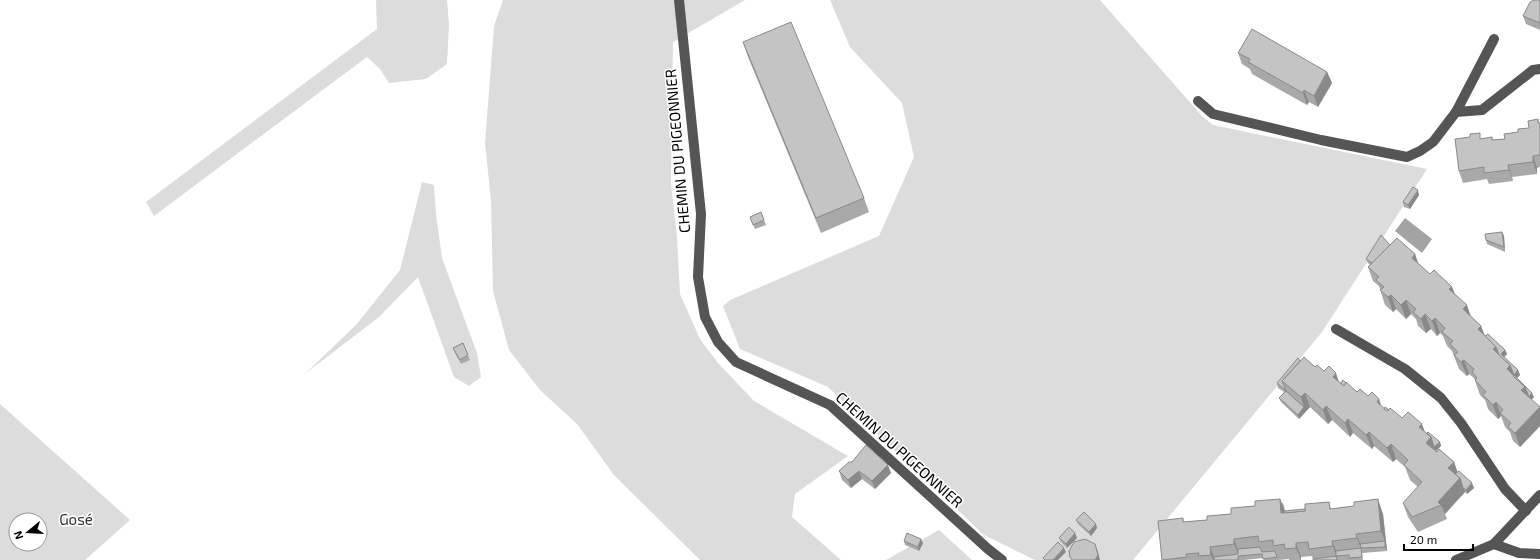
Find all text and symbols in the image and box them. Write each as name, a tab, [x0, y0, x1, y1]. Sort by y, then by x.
street label: CHEMIN DU PIGEONNIER	[661, 68, 693, 234]
street label: CHEMIN DU PIGEONNIER	[833, 388, 967, 511]
park label: Gosé	[59, 510, 93, 528]
north arrow	[8, 512, 48, 552]
scale bar	[1404, 526, 1473, 552]
text: N	[11, 529, 25, 541]
text: 20 m	[1410, 532, 1437, 546]

